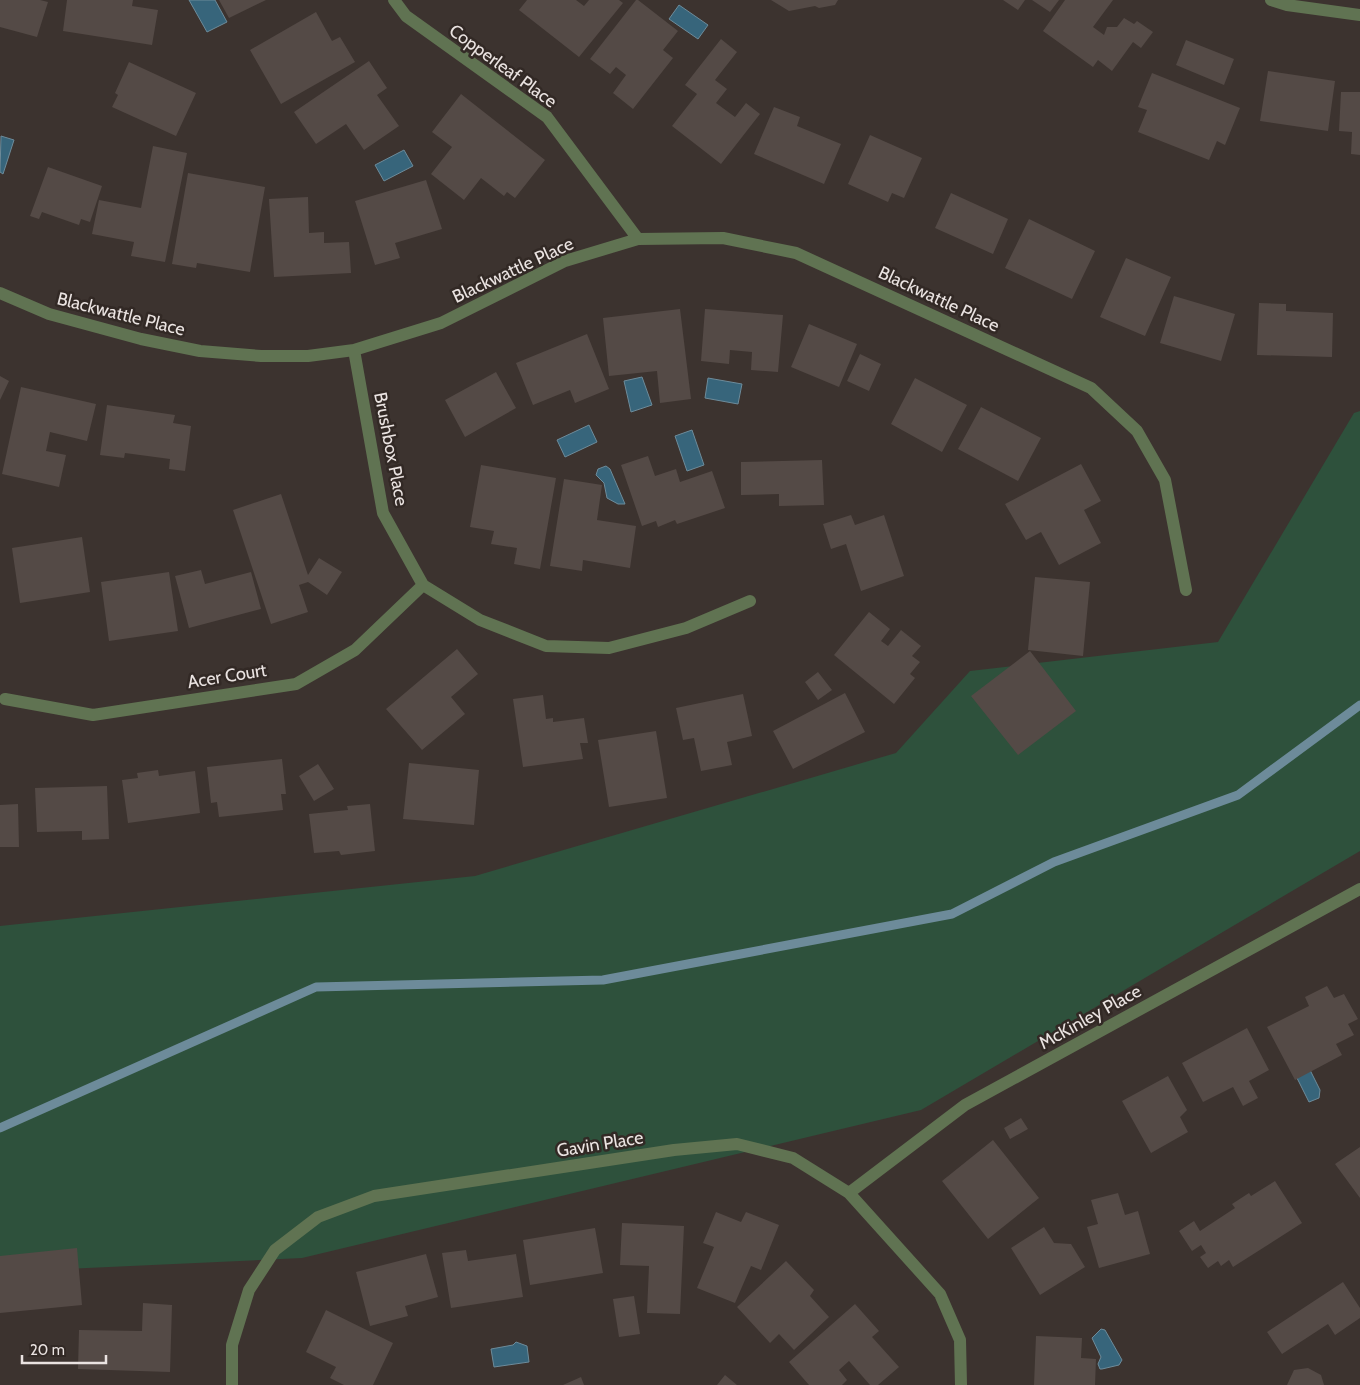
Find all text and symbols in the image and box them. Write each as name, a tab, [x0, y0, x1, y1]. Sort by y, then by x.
street label: Copperleaf Place	[445, 19, 561, 113]
street label: Blackwattle Place	[449, 232, 577, 308]
street label: Blackwattle Place	[875, 261, 1003, 337]
street label: Blackwattle Place	[55, 287, 187, 341]
street label: Brushbox Place	[369, 390, 413, 508]
street label: Acer Court	[186, 659, 268, 693]
street label: McKinley Place	[1035, 980, 1145, 1054]
street label: Gavin Place	[555, 1126, 645, 1162]
scale bar	[22, 1332, 106, 1364]
text: 20 m	[30, 1341, 65, 1359]

